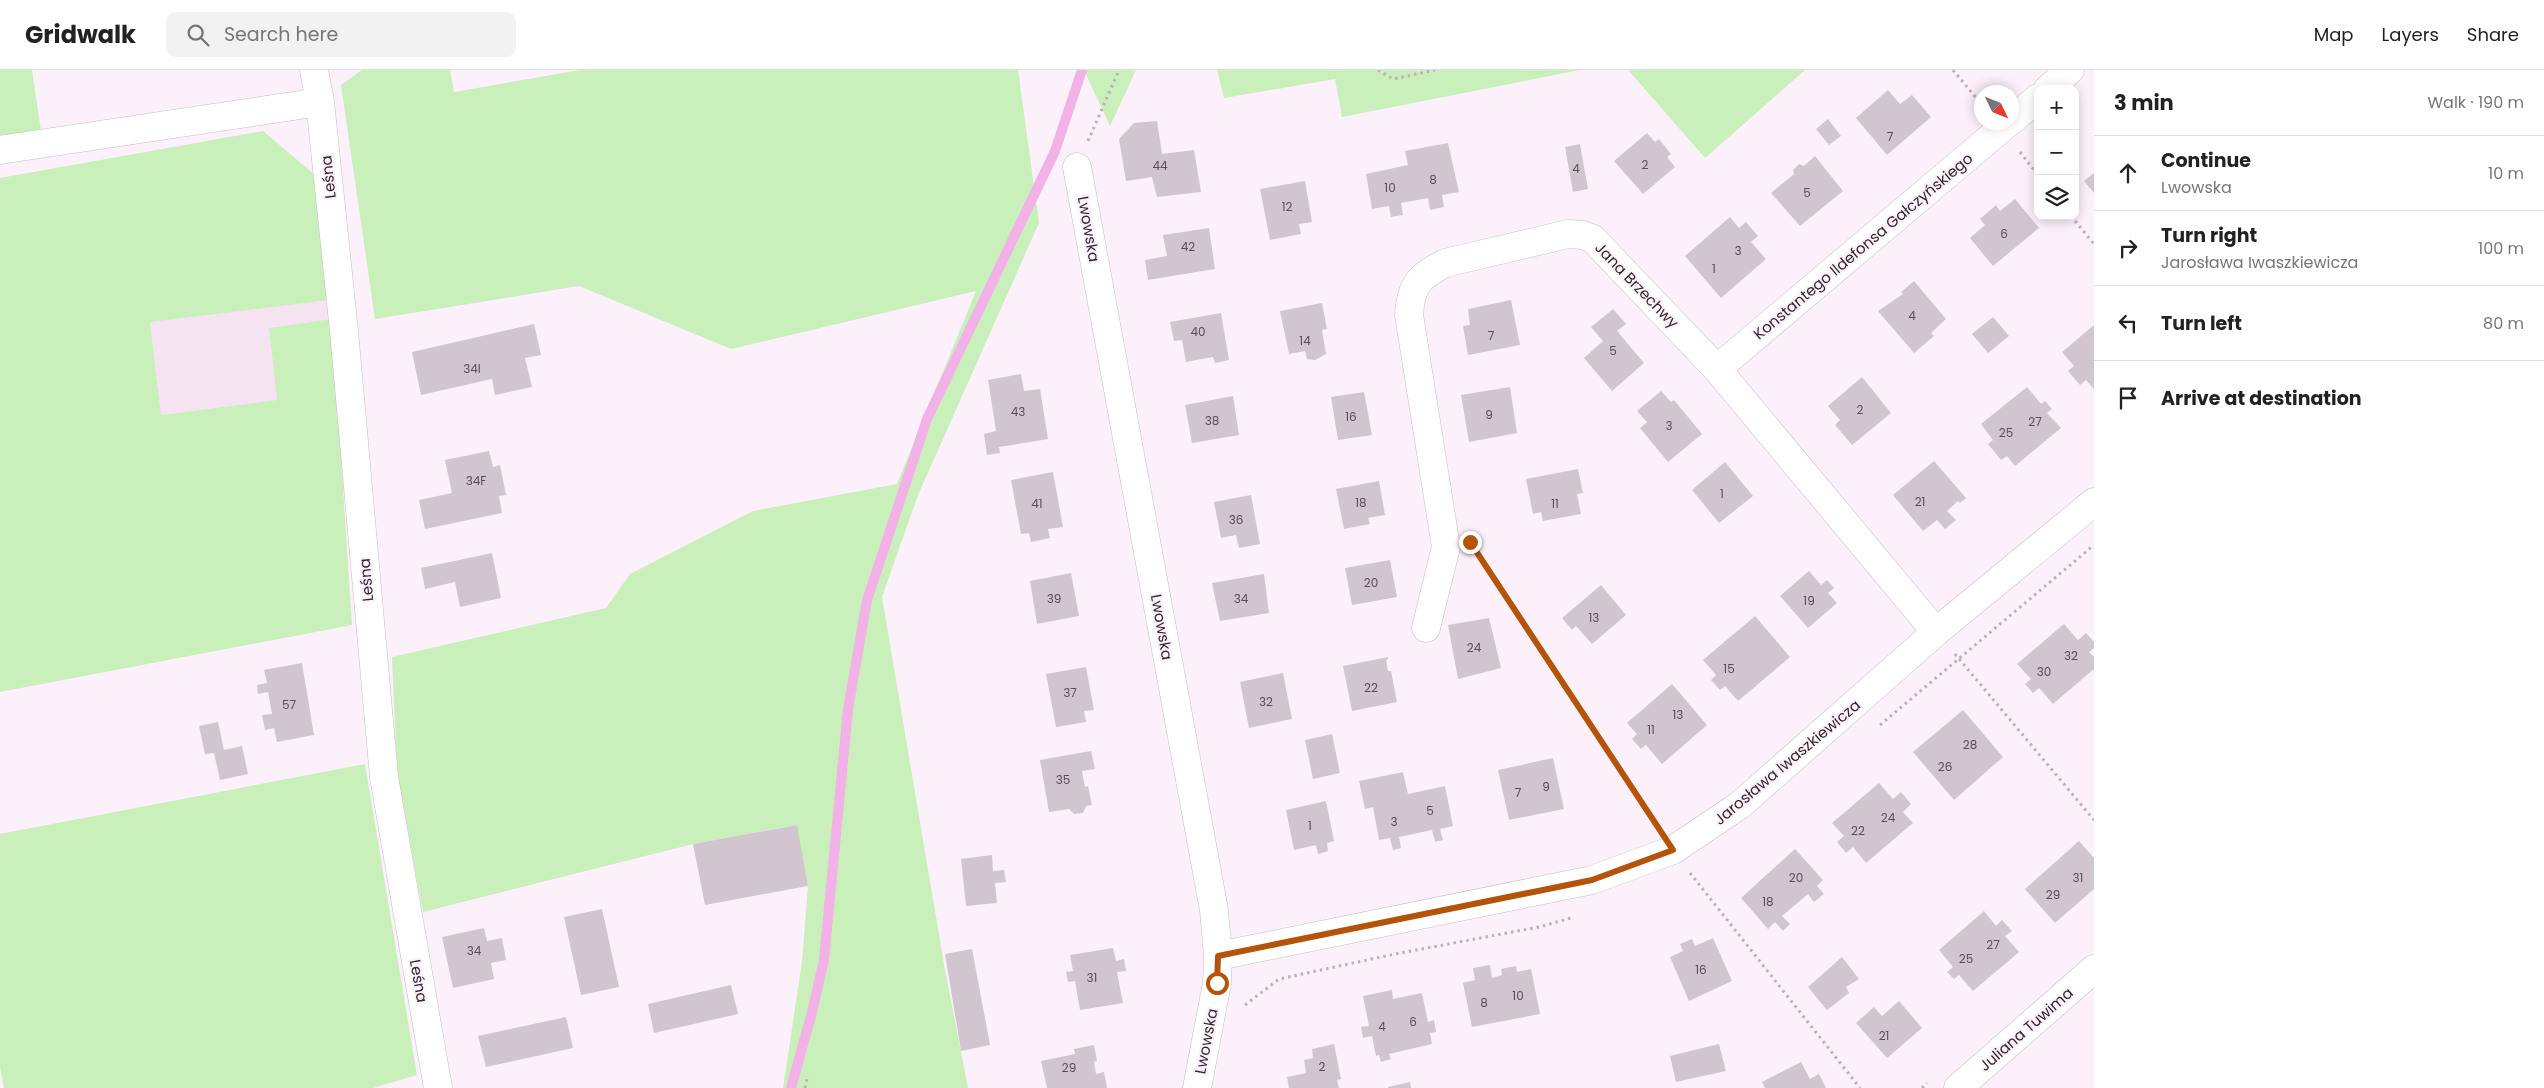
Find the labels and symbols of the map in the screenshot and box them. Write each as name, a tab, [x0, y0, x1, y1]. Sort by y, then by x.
north arrow	[1974, 85, 2019, 130]
house number: 7	[1887, 128, 1894, 145]
street label: Konstantego Ildefonsa Gałczyńskiego	[1749, 148, 1977, 344]
street label: Leśna	[315, 154, 341, 200]
house number: 2	[1642, 156, 1649, 173]
house number: 44	[1152, 157, 1168, 174]
house number: 4	[1572, 160, 1580, 177]
house number: 8	[1429, 171, 1437, 188]
house number: 10	[1384, 179, 1396, 196]
house number: 5	[1803, 184, 1811, 201]
street label: Lwowska	[1073, 194, 1105, 264]
house number: 12	[1282, 198, 1292, 215]
house number: 6	[2000, 225, 2008, 242]
street label: Jana Brzechwy	[1590, 237, 1684, 333]
house number: 42	[1181, 238, 1195, 255]
house number: 3	[1734, 242, 1742, 259]
house number: 1	[1712, 260, 1716, 277]
house number: 4	[1908, 307, 1916, 324]
house number: 40	[1190, 323, 1206, 340]
house number: 7	[1488, 327, 1495, 344]
house number: 14	[1299, 332, 1311, 349]
house number: 5	[1609, 342, 1617, 359]
house number: 34I	[463, 360, 481, 377]
house number: 2	[1857, 401, 1864, 418]
house number: 43	[1011, 403, 1025, 420]
house number: 9	[1485, 406, 1493, 423]
house number: 16	[1345, 408, 1357, 425]
house number: 38	[1205, 412, 1219, 429]
house number: 27	[2028, 413, 2042, 430]
house number: 3	[1665, 417, 1673, 434]
house number: 25	[1999, 424, 2013, 441]
house number: 34F	[466, 472, 486, 489]
house number: 1	[1720, 485, 1724, 502]
house number: 21	[1915, 493, 1925, 510]
house number: 18	[1355, 494, 1367, 511]
house number: 41	[1031, 495, 1043, 512]
house number: 11	[1551, 495, 1559, 512]
house number: 36	[1229, 511, 1243, 528]
route end	[1459, 531, 1482, 554]
street label: Leśna	[354, 557, 378, 603]
house number: 20	[1364, 574, 1378, 591]
house number: 39	[1047, 590, 1061, 607]
house number: 34	[1234, 590, 1249, 607]
street label: Lwowska	[1146, 592, 1178, 662]
house number: 19	[1803, 592, 1815, 609]
house number: 13	[1589, 609, 1599, 626]
house number: 24	[1467, 639, 1482, 656]
house number: 32	[2064, 647, 2078, 664]
house number: 15	[1723, 660, 1735, 677]
house number: 30	[2037, 663, 2051, 680]
house number: 22	[1364, 679, 1378, 696]
house number: 37	[1063, 684, 1077, 701]
house number: 32	[1259, 693, 1273, 710]
street label: Jarosława Iwaszkiewicza	[1709, 694, 1865, 830]
house number: 57	[282, 696, 296, 713]
house number: 13	[1673, 706, 1683, 723]
house number: 11	[1647, 721, 1655, 738]
house number: 28	[1963, 736, 1977, 753]
house number: 26	[1938, 758, 1952, 775]
house number: 35	[1056, 771, 1070, 788]
house number: 9	[1542, 778, 1550, 795]
house number: 7	[1515, 784, 1522, 801]
house number: 5	[1426, 802, 1434, 819]
house number: 24	[1881, 809, 1896, 826]
house number: 3	[1390, 813, 1398, 830]
house number: 1	[1308, 817, 1312, 834]
house number: 22	[1851, 822, 1865, 839]
house number: 20	[1789, 869, 1803, 886]
house number: 31	[2073, 869, 2083, 886]
house number: 29	[2046, 886, 2060, 903]
house number: 18	[1762, 893, 1774, 910]
house number: 27	[1986, 936, 2000, 953]
house number: 34	[467, 942, 482, 959]
house number: 25	[1959, 950, 1973, 967]
street label: Leśna	[405, 958, 433, 1004]
house number: 16	[1695, 961, 1707, 978]
house number: 31	[1087, 969, 1097, 986]
route start	[1206, 972, 1229, 995]
street label: Juliana Tuwima	[1975, 982, 2077, 1076]
house number: 10	[1512, 987, 1524, 1004]
house number: 8	[1480, 994, 1488, 1011]
street label: Lwowska	[1189, 1006, 1223, 1076]
house number: 6	[1409, 1013, 1417, 1030]
house number: 4	[1378, 1018, 1386, 1035]
house number: 21	[1879, 1027, 1889, 1044]
house number: 2	[1319, 1058, 1326, 1075]
house number: 29	[1062, 1059, 1076, 1076]

